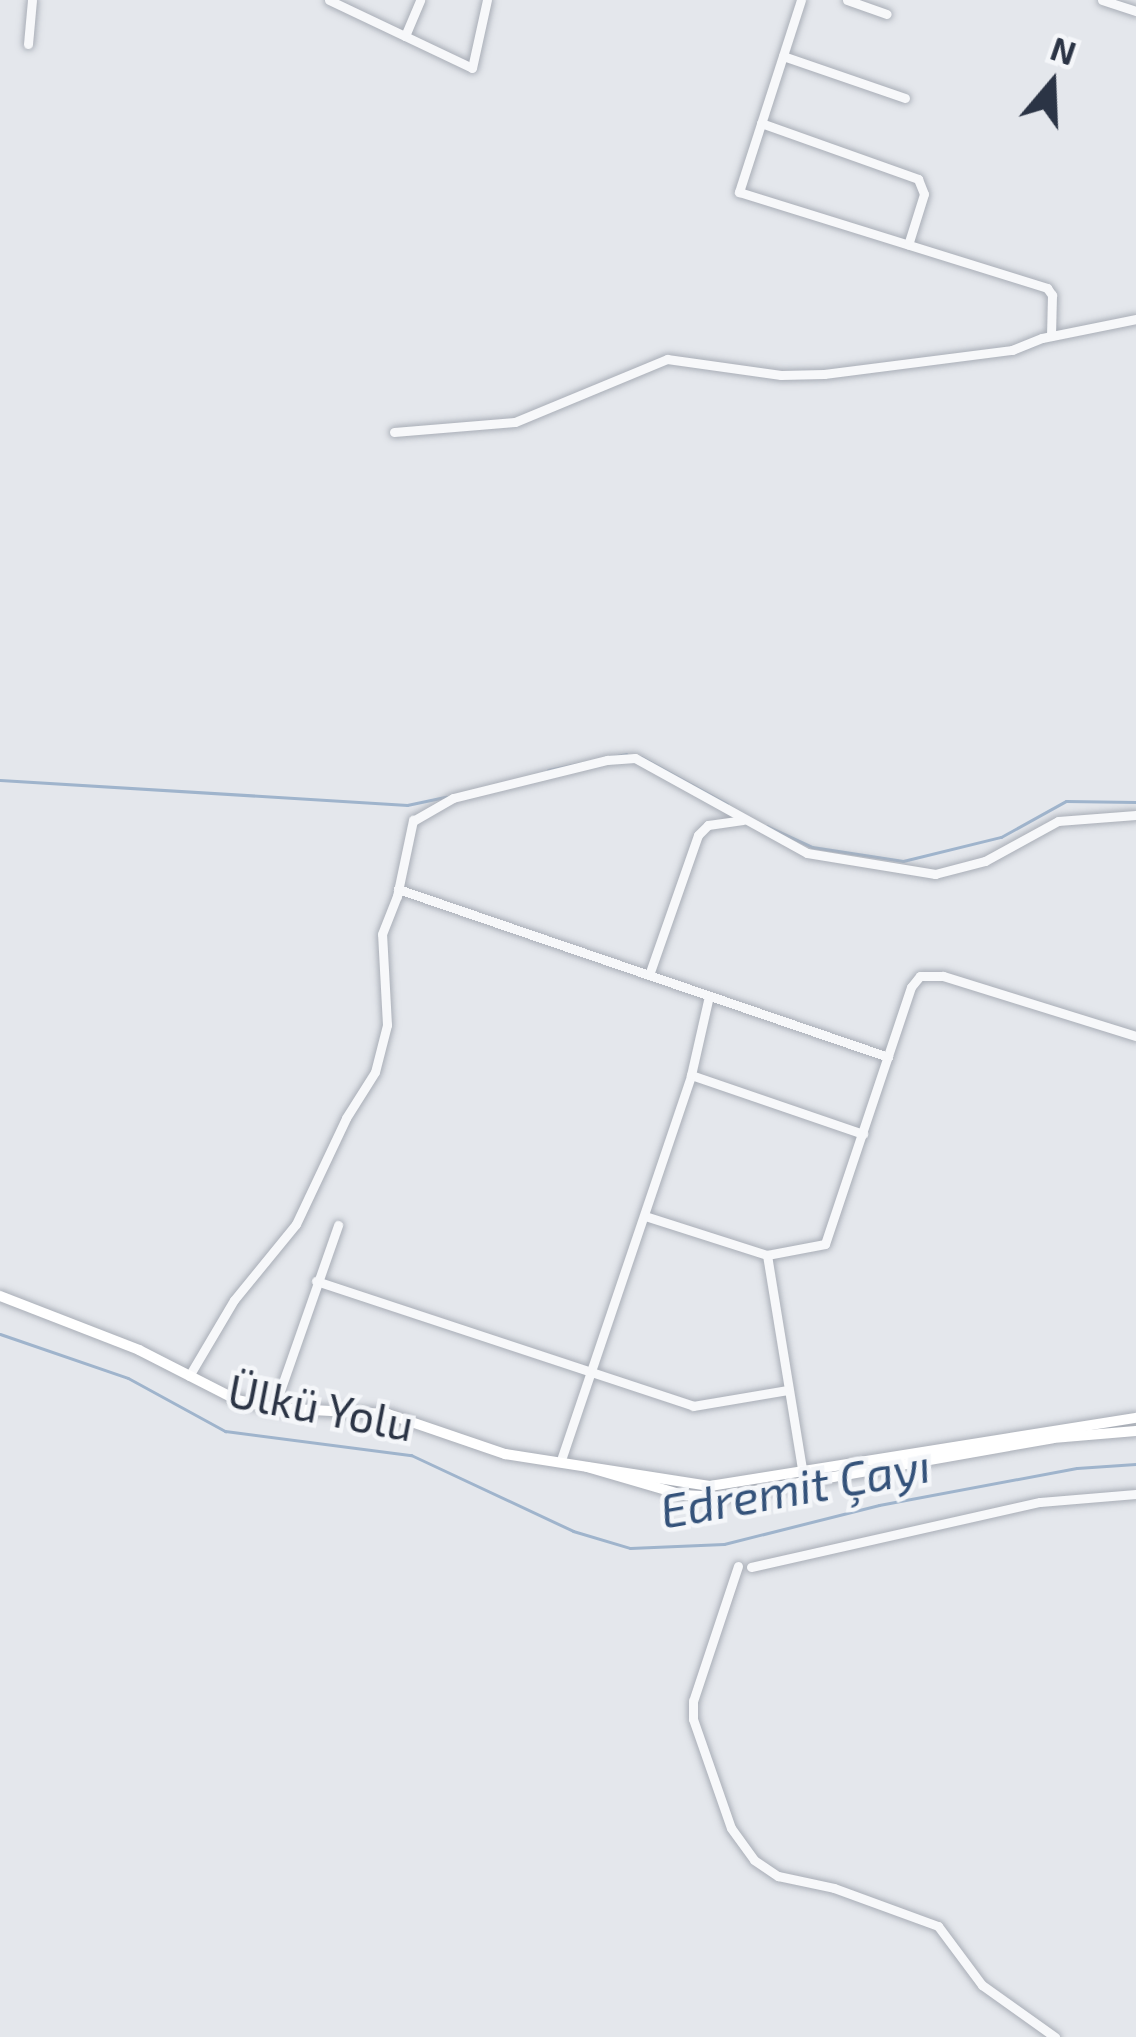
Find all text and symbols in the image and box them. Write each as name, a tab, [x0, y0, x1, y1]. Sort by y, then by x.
north arrow	[992, 24, 1112, 144]
text: N	[1046, 27, 1081, 73]
street label: Ülkü Yolu	[223, 1362, 419, 1452]
water label: Edremit Çayı	[655, 1435, 935, 1539]

